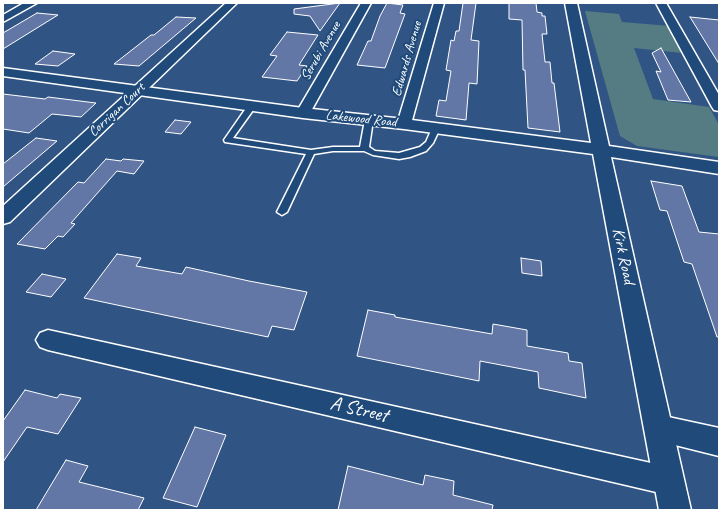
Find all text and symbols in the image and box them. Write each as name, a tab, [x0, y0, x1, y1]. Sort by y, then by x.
street label: Serubi Avenue	[297, 18, 345, 84]
street label: Edwards Avenue	[388, 20, 426, 98]
street label: Corrigan Court	[85, 80, 149, 140]
street label: Lakewood Road	[325, 107, 397, 131]
street label: Kirk Road	[607, 226, 639, 286]
street label: A Street	[328, 392, 390, 428]

